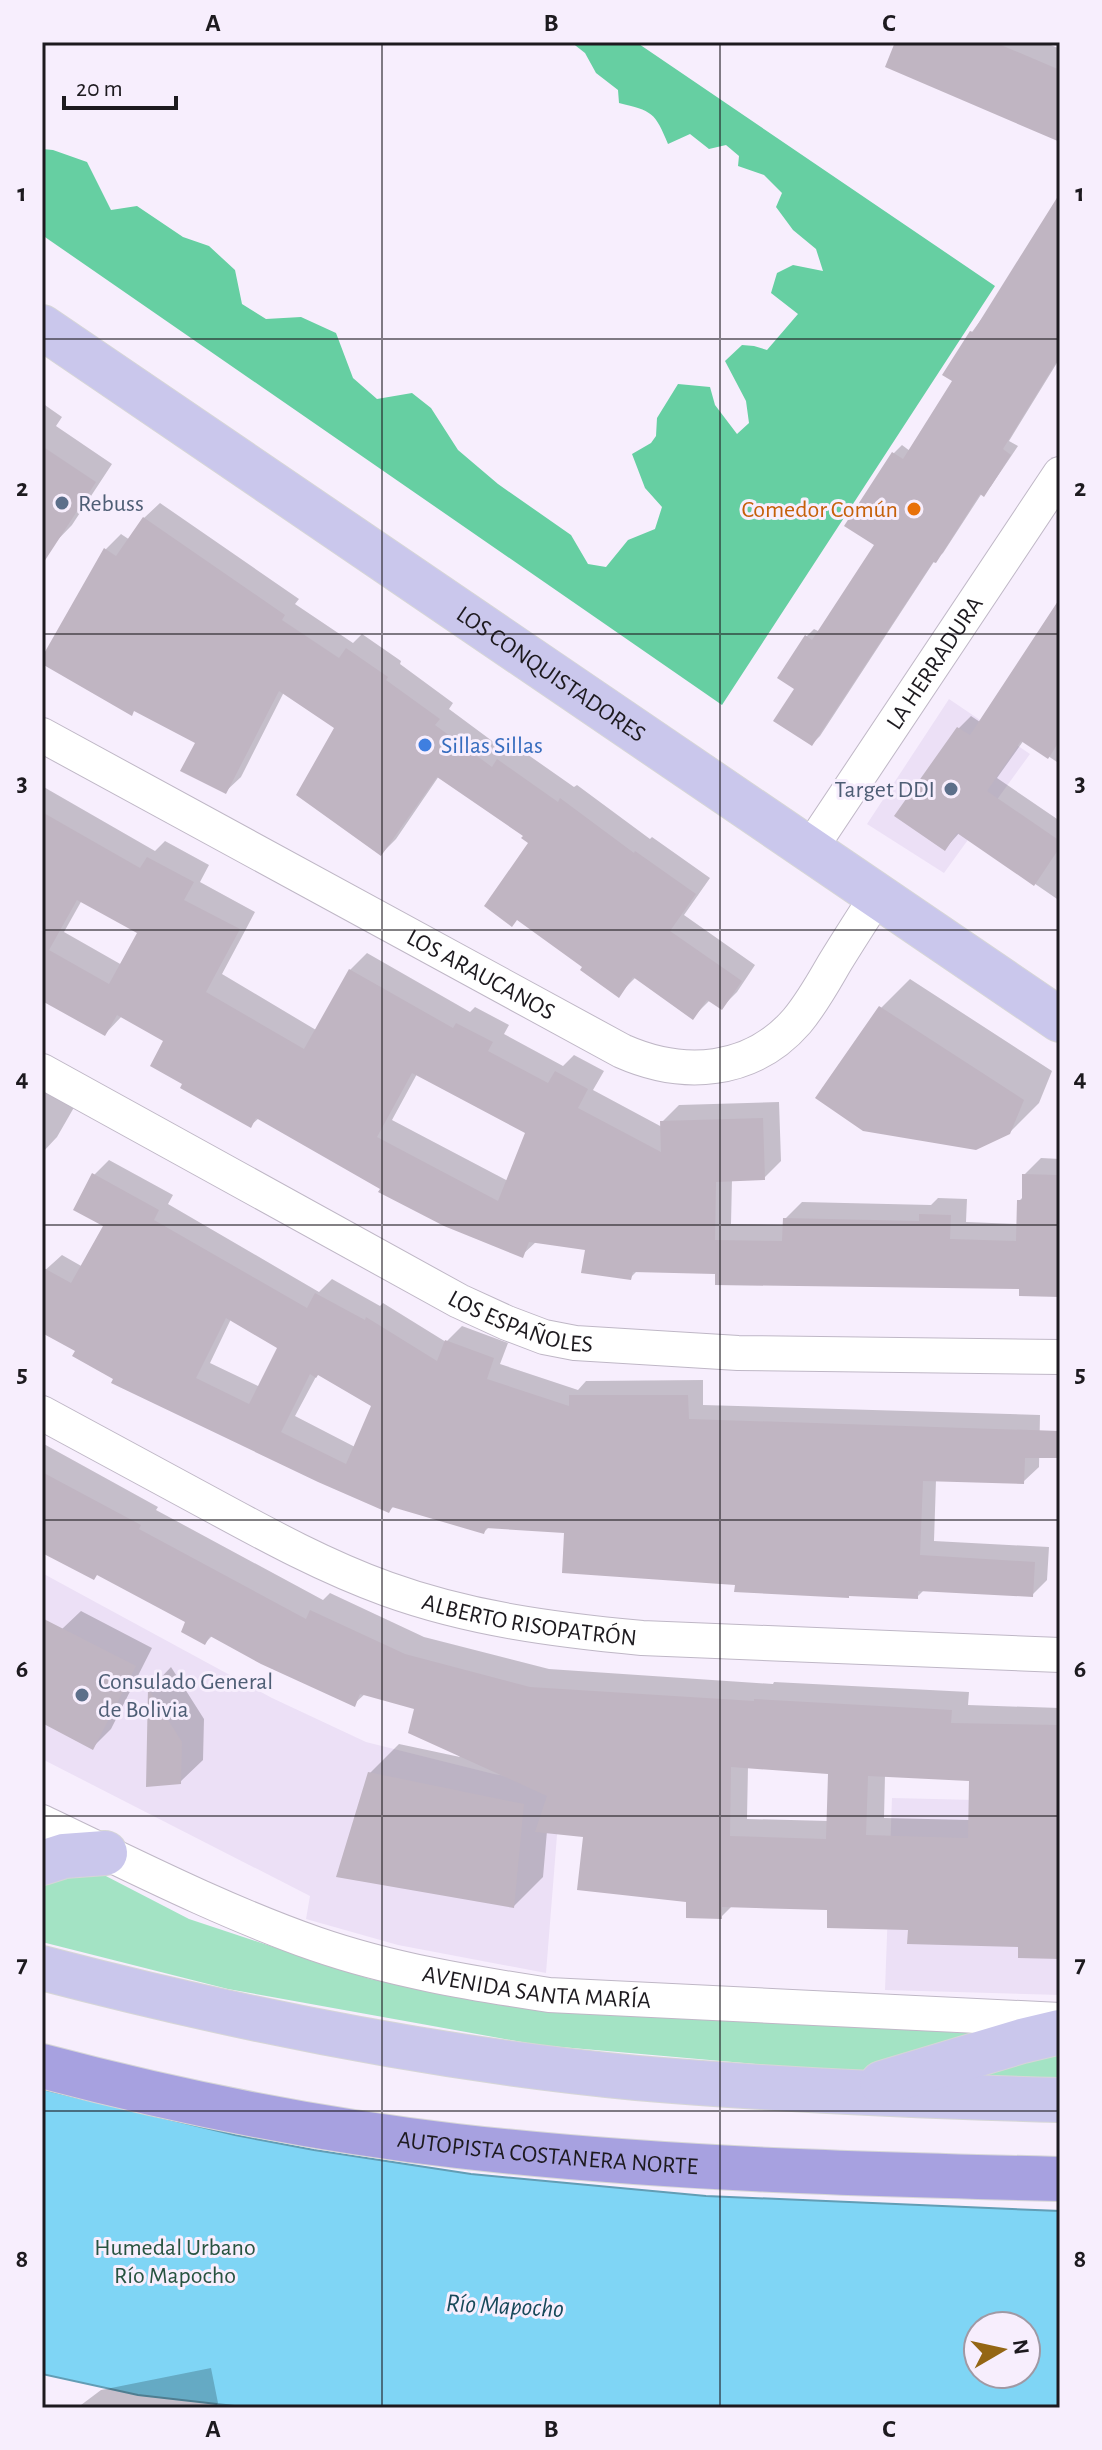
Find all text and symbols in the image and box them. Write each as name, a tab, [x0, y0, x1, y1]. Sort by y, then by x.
text: A	[205, 10, 221, 36]
text: B	[543, 10, 559, 36]
text: C	[882, 10, 896, 36]
scale bar	[64, 60, 176, 110]
text: 20 m	[76, 77, 123, 101]
text: 1	[17, 180, 27, 206]
text: 1	[1075, 180, 1085, 206]
text: 2	[16, 475, 28, 501]
text: 2	[1074, 475, 1086, 501]
place label: Rebuss	[78, 492, 144, 516]
marker: Rebuss	[53, 494, 71, 512]
place label: Comedor Común	[741, 498, 898, 522]
marker: Comedor Común	[905, 500, 923, 518]
street label: LA HERRADURA	[882, 592, 988, 734]
street label: LOS CONQUISTADORES	[452, 602, 649, 747]
place label: Sillas Sillas	[441, 734, 543, 758]
marker: Sillas Sillas	[416, 736, 434, 754]
text: 3	[16, 770, 28, 796]
text: 3	[1074, 770, 1086, 796]
place label: Target DDI	[834, 778, 935, 802]
marker: Target DDI	[942, 780, 960, 798]
street label: LOS ARAUCANOS	[403, 925, 558, 1025]
text: 4	[15, 1065, 29, 1091]
text: 4	[1073, 1065, 1087, 1091]
street label: LOS ESPAÑOLES	[444, 1286, 593, 1357]
text: 5	[16, 1361, 28, 1387]
text: 5	[1074, 1361, 1086, 1387]
street label: ALBERTO RISOPATRÓN	[419, 1590, 638, 1650]
text: 6	[16, 1656, 28, 1682]
text: 6	[1074, 1656, 1086, 1682]
place label: Consulado General de Bolivia	[98, 1670, 273, 1722]
marker: Consulado General de Bolivia	[73, 1686, 91, 1704]
text: 7	[16, 1951, 28, 1977]
text: 7	[1074, 1951, 1086, 1977]
street label: AVENIDA SANTA MARÍA	[420, 1962, 652, 2013]
street label: AUTOPISTA COSTANERA NORTE	[396, 2128, 699, 2179]
park label: Humedal Urbano Río Mapocho	[94, 2236, 256, 2288]
text: 8	[16, 2246, 28, 2272]
text: 8	[1074, 2246, 1086, 2272]
water label: Río Mapocho	[445, 2290, 565, 2322]
north arrow	[962, 2310, 1042, 2390]
text: N	[1009, 2338, 1033, 2356]
text: A	[205, 2416, 221, 2442]
text: B	[543, 2416, 559, 2442]
text: C	[882, 2416, 896, 2442]

